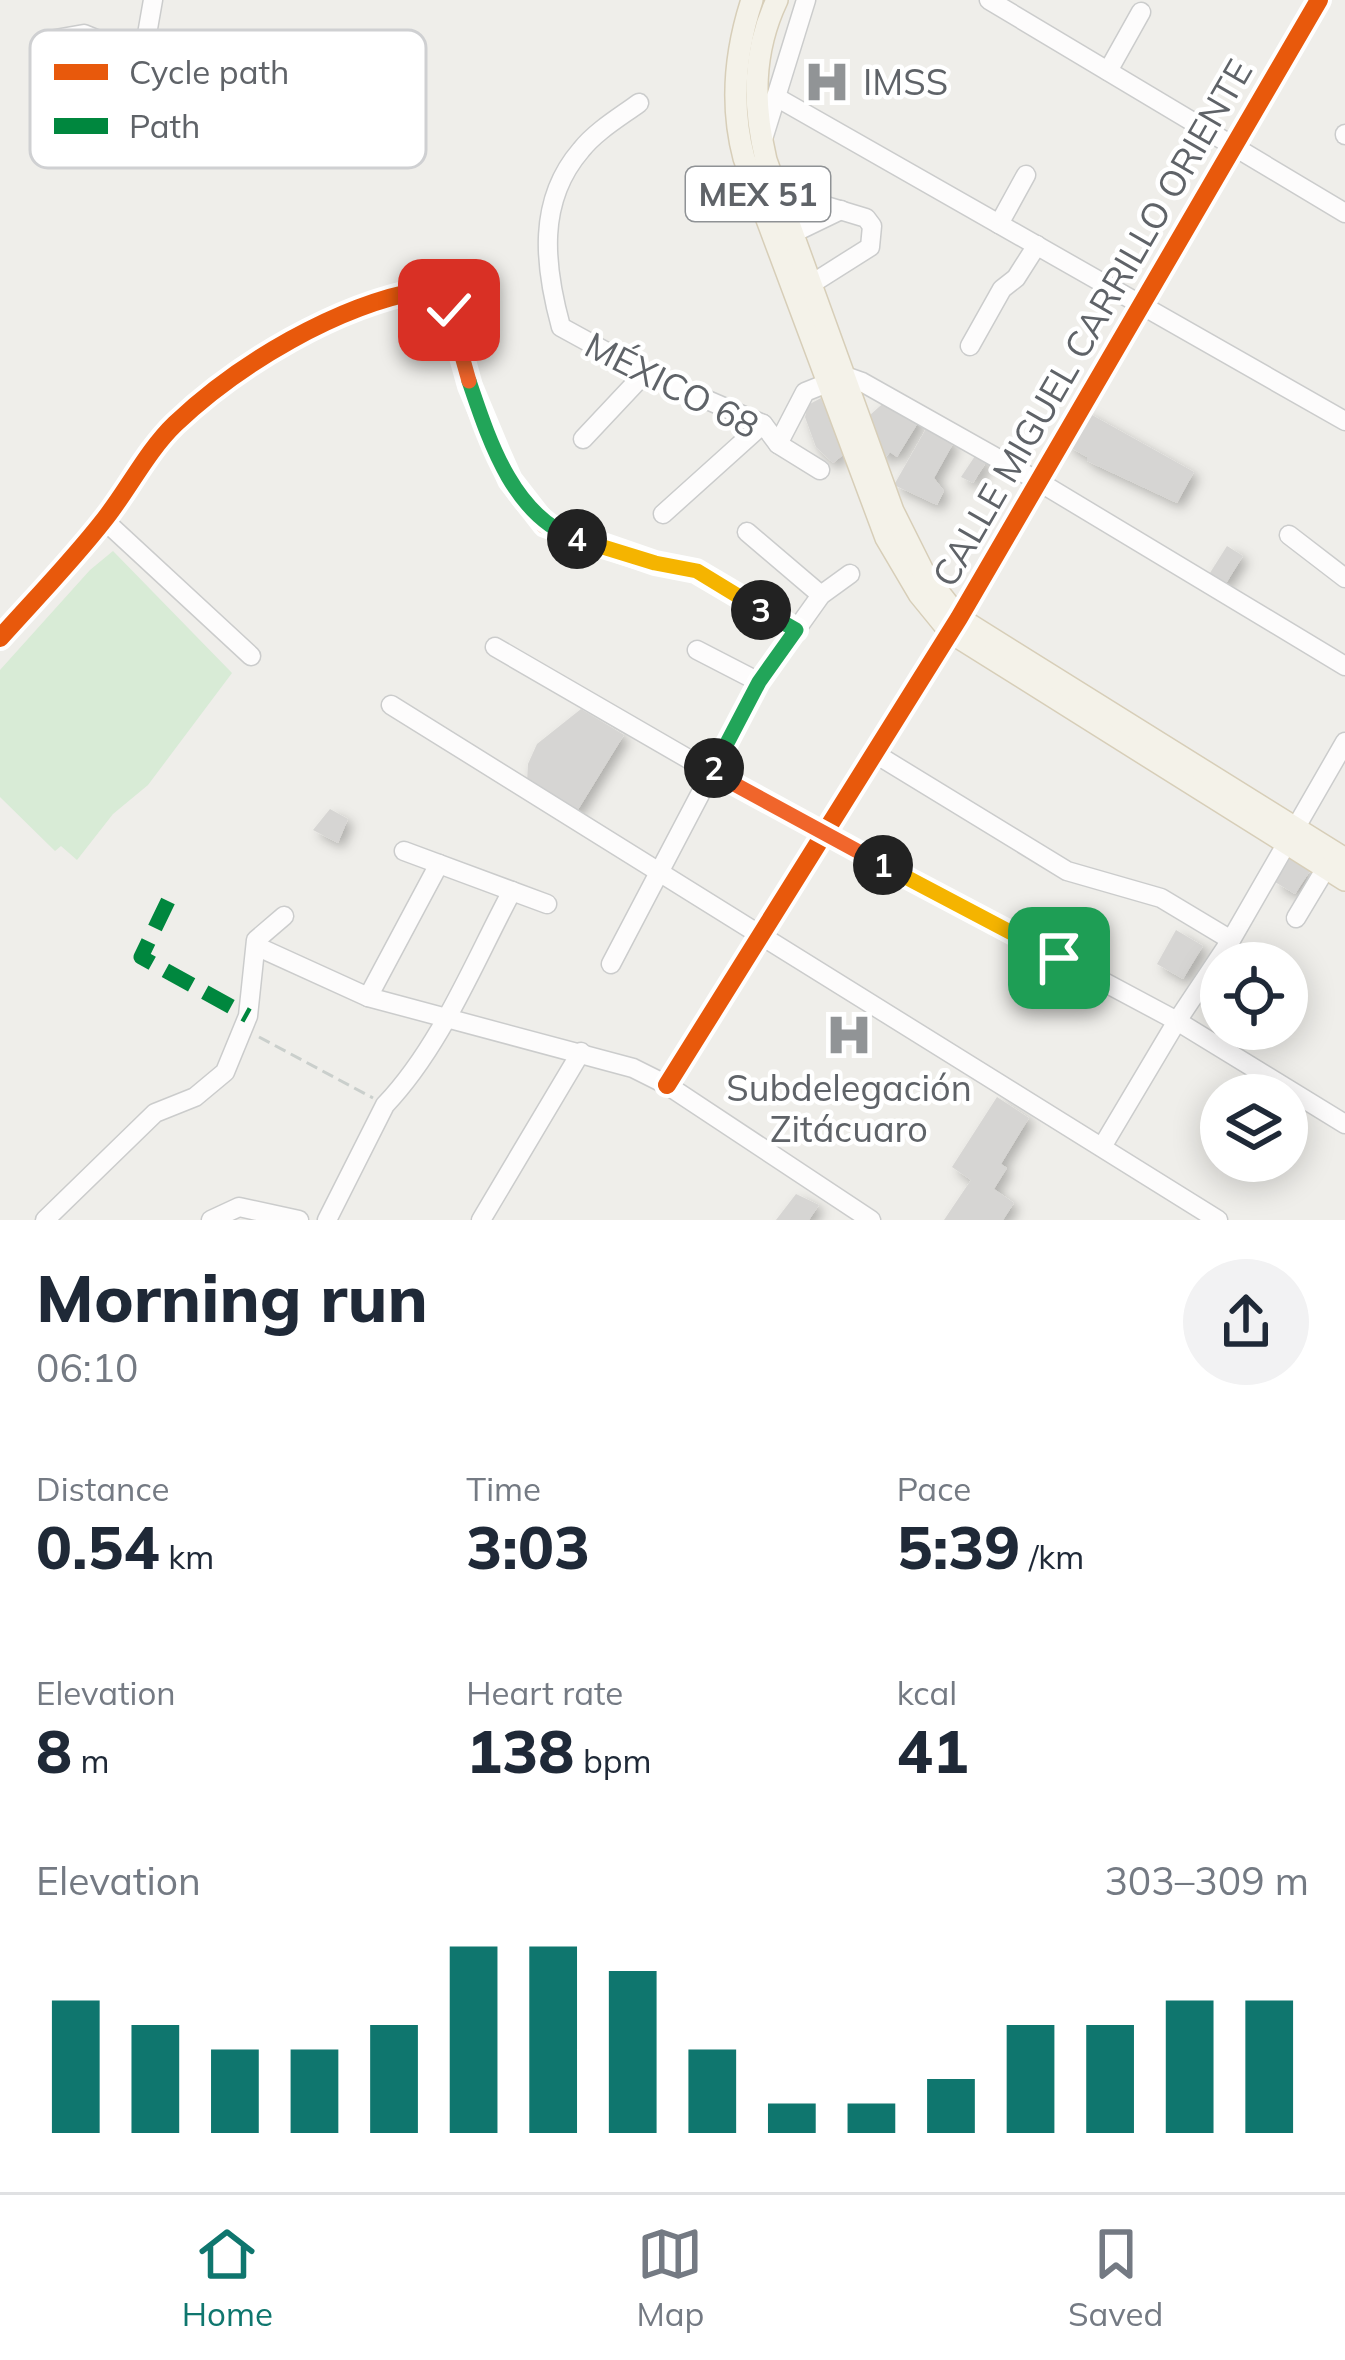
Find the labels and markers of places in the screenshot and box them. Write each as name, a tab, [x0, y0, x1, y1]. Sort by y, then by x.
hospital icon: IMSS	[802, 57, 852, 107]
place label: IMSS	[863, 59, 948, 104]
pin	[398, 259, 500, 361]
pin: 4	[547, 509, 607, 569]
pin: 3	[731, 580, 791, 640]
pin: 2	[684, 738, 744, 798]
pin: 1	[853, 835, 913, 895]
pin	[1008, 907, 1110, 1009]
hospital icon: Subdelegación Zitácuaro	[824, 1010, 874, 1060]
place label: Subdelegación Zitácuaro	[726, 1065, 972, 1151]

